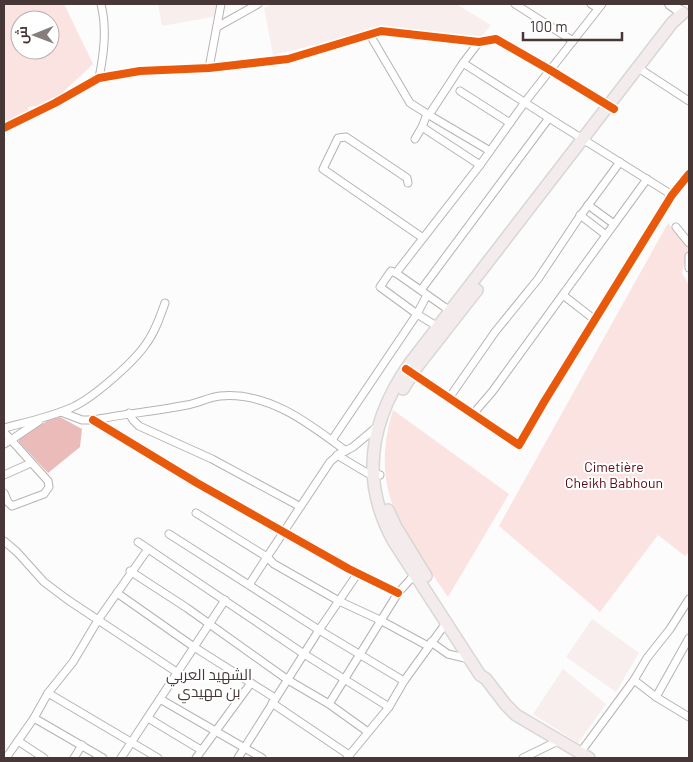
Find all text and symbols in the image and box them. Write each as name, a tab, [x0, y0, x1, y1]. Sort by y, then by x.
north arrow	[10, 10, 60, 60]
scale bar	[523, 10, 622, 42]
text: 100 m	[530, 17, 568, 35]
text: ش	[13, 26, 31, 44]
park label: Cimetière Cheikh Babhoun	[565, 458, 663, 491]
district label: الشهيد العربي بن مهيدي	[166, 665, 252, 704]

